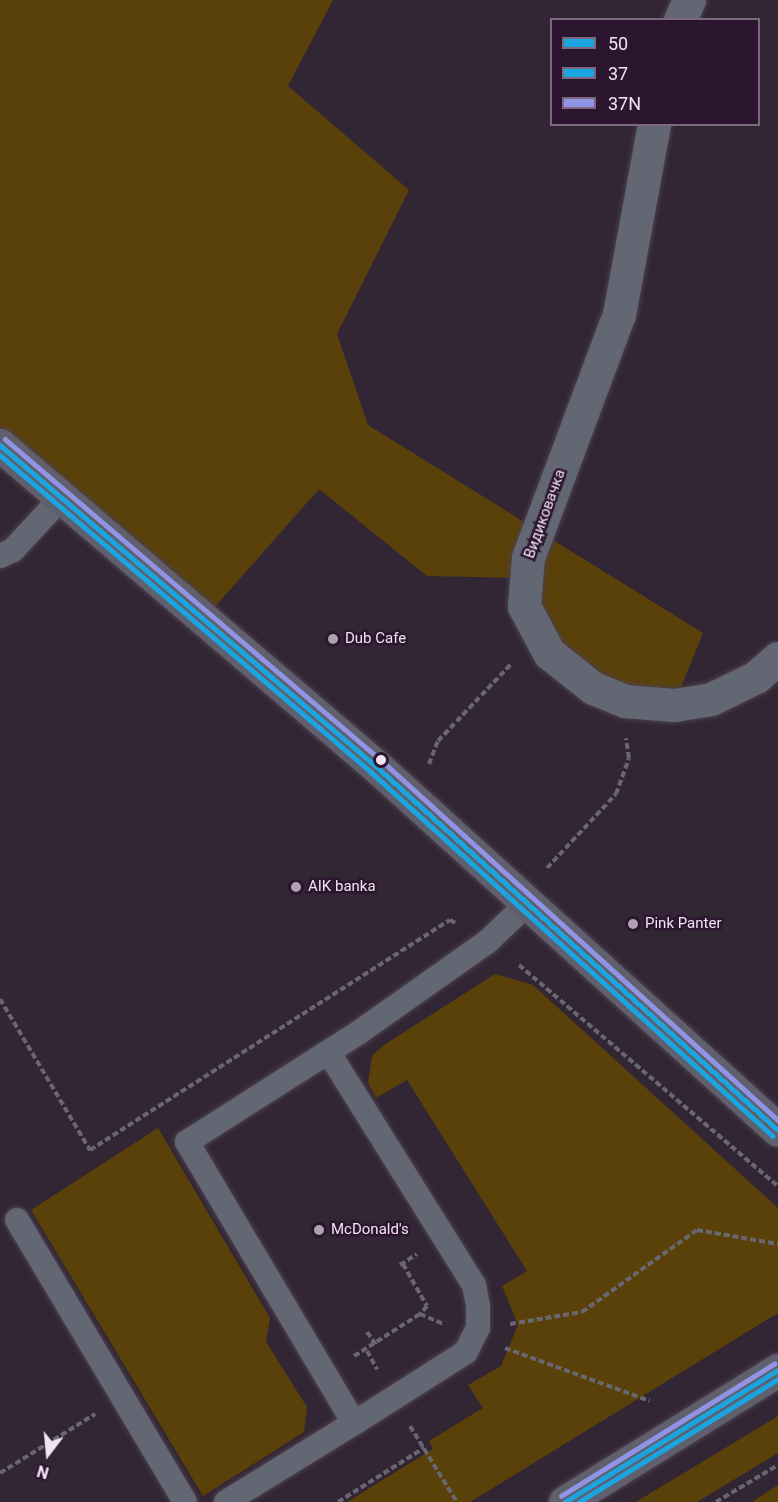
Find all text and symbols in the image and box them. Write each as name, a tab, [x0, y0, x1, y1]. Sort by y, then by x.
legend	[550, 18, 760, 126]
text: 50	[608, 33, 628, 54]
text: 37	[608, 63, 628, 84]
text: 37N	[608, 93, 641, 114]
street label: Видиковачка	[521, 467, 569, 561]
place label: Dub Cafe	[345, 630, 406, 648]
marker: Dub Cafe	[326, 632, 340, 646]
unlabelled marker	[375, 754, 387, 766]
place label: AIK banka	[308, 878, 376, 896]
marker: AIK banka	[289, 880, 303, 894]
place label: Pink Panter	[645, 915, 721, 933]
marker: Pink Panter	[626, 917, 640, 931]
place label: McDonald's	[331, 1221, 409, 1239]
marker: McDonald's	[312, 1223, 326, 1237]
north arrow	[18, 1424, 78, 1484]
text: N	[35, 1461, 51, 1482]

